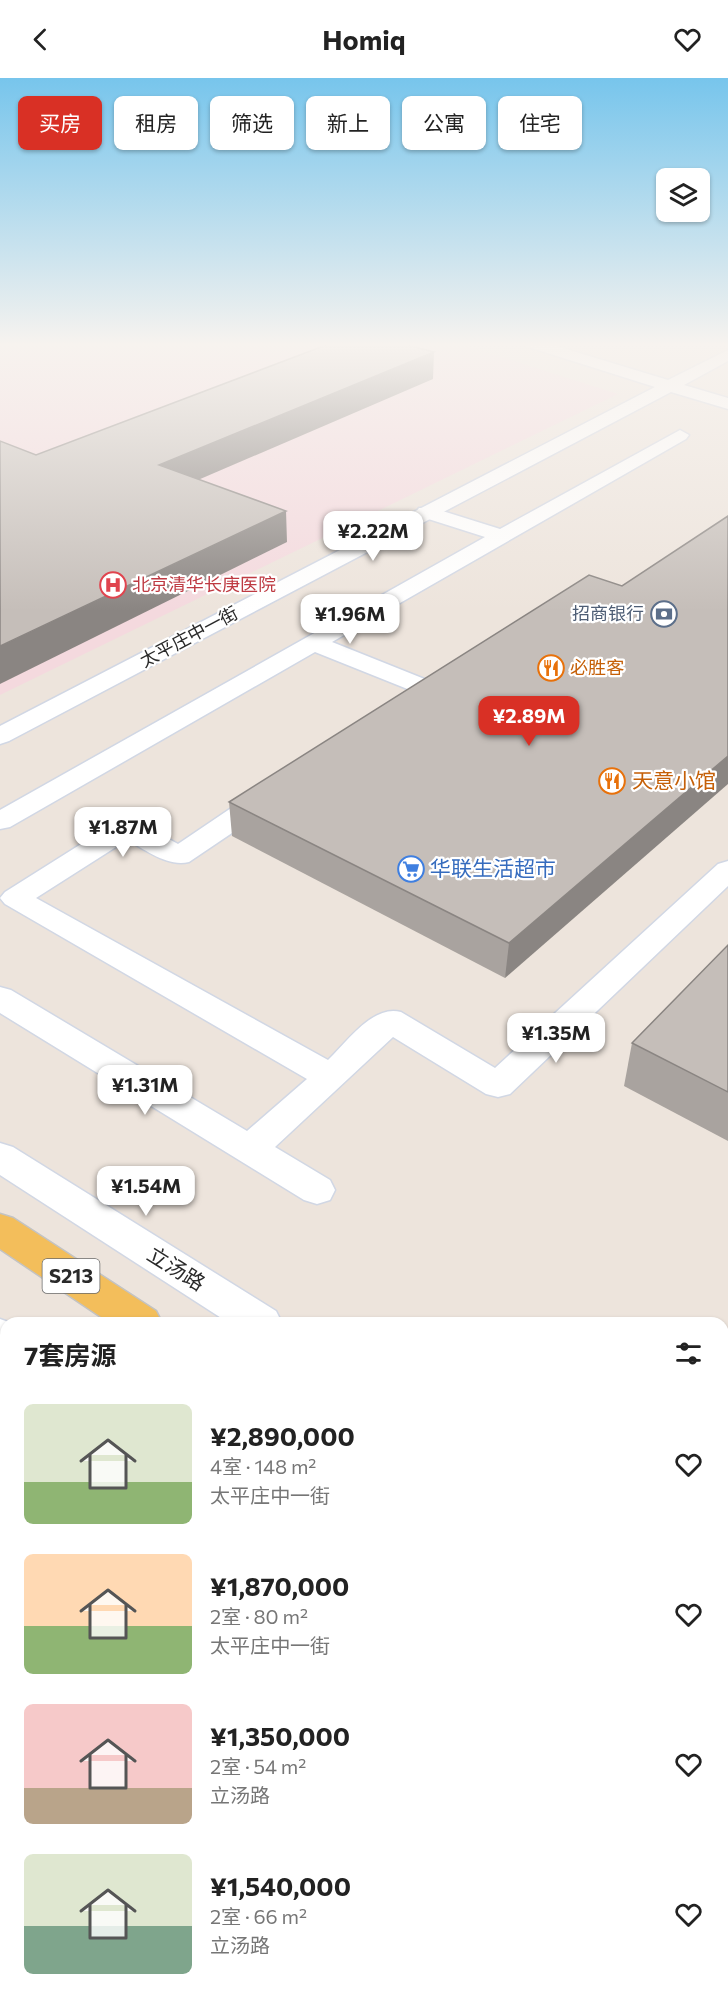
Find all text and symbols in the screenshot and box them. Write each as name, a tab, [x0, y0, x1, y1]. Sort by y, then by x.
icon: back	[24, 23, 57, 56]
text: Homiq	[322, 23, 406, 56]
icon: heart	[671, 23, 704, 56]
chip: 买房	[18, 96, 102, 150]
chip: 租房	[114, 96, 198, 150]
chip: 筛选	[210, 96, 294, 150]
chip: 新上	[306, 96, 390, 150]
chip: 公寓	[402, 96, 486, 150]
chip: 住宅	[498, 96, 582, 150]
map controls	[656, 168, 710, 222]
button: layers	[656, 168, 710, 222]
pin: ¥2.22M	[324, 511, 422, 562]
text: ¥2.22M	[337, 518, 409, 542]
hospital icon: 北京清华长庚医院	[98, 570, 128, 600]
place label: 北京清华长庚医院	[132, 573, 276, 595]
pin: ¥1.96M	[301, 594, 399, 645]
bank icon: 招商银行	[649, 599, 679, 629]
street label: 太平庄中一街	[136, 601, 241, 671]
text: ¥1.96M	[315, 601, 385, 625]
place label: 招商银行	[572, 602, 644, 624]
restaurant icon: 必胜客	[536, 653, 566, 683]
place label: 必胜客	[570, 656, 624, 678]
pin: ¥2.89M	[480, 696, 578, 747]
text: ¥2.89M	[492, 703, 566, 727]
restaurant icon: 天意小馆	[597, 766, 627, 796]
place label: 天意小馆	[632, 767, 716, 792]
pin: ¥1.87M	[74, 807, 172, 858]
text: ¥1.87M	[88, 814, 158, 838]
supermarket icon: 华联生活超市	[396, 854, 426, 884]
place label: 华联生活超市	[430, 855, 556, 880]
pin: ¥1.35M	[507, 1013, 605, 1064]
text: ¥1.35M	[521, 1020, 591, 1044]
pin: ¥1.31M	[96, 1065, 194, 1116]
text: ¥1.31M	[111, 1072, 179, 1096]
pin: ¥1.54M	[97, 1166, 195, 1217]
text: ¥1.54M	[111, 1173, 181, 1197]
street label: 立汤路	[143, 1240, 210, 1295]
road number: S213	[42, 1259, 100, 1293]
icon: filters	[672, 1337, 705, 1370]
text: 7套房源	[24, 1339, 116, 1370]
text: ¥2,890,000	[210, 1420, 355, 1451]
icon: home	[72, 1428, 144, 1500]
icon: heart	[672, 1448, 705, 1481]
text: 4室 · 148 m²	[210, 1454, 316, 1478]
text: 太平庄中一街	[210, 1483, 330, 1507]
text: ¥1,870,000	[210, 1570, 349, 1601]
icon: home	[72, 1578, 144, 1650]
icon: heart	[672, 1598, 705, 1631]
text: 2室 · 80 m²	[210, 1604, 308, 1628]
text: 太平庄中一街	[210, 1633, 330, 1657]
text: ¥1,350,000	[210, 1720, 350, 1751]
icon: home	[72, 1728, 144, 1800]
icon: heart	[672, 1748, 705, 1781]
text: 2室 · 54 m²	[210, 1754, 306, 1778]
text: 立汤路	[210, 1783, 270, 1807]
text: ¥1,540,000	[210, 1870, 351, 1901]
icon: home	[72, 1878, 144, 1950]
icon: heart	[672, 1898, 705, 1931]
text: 2室 · 66 m²	[210, 1904, 307, 1928]
text: 立汤路	[210, 1933, 270, 1957]

